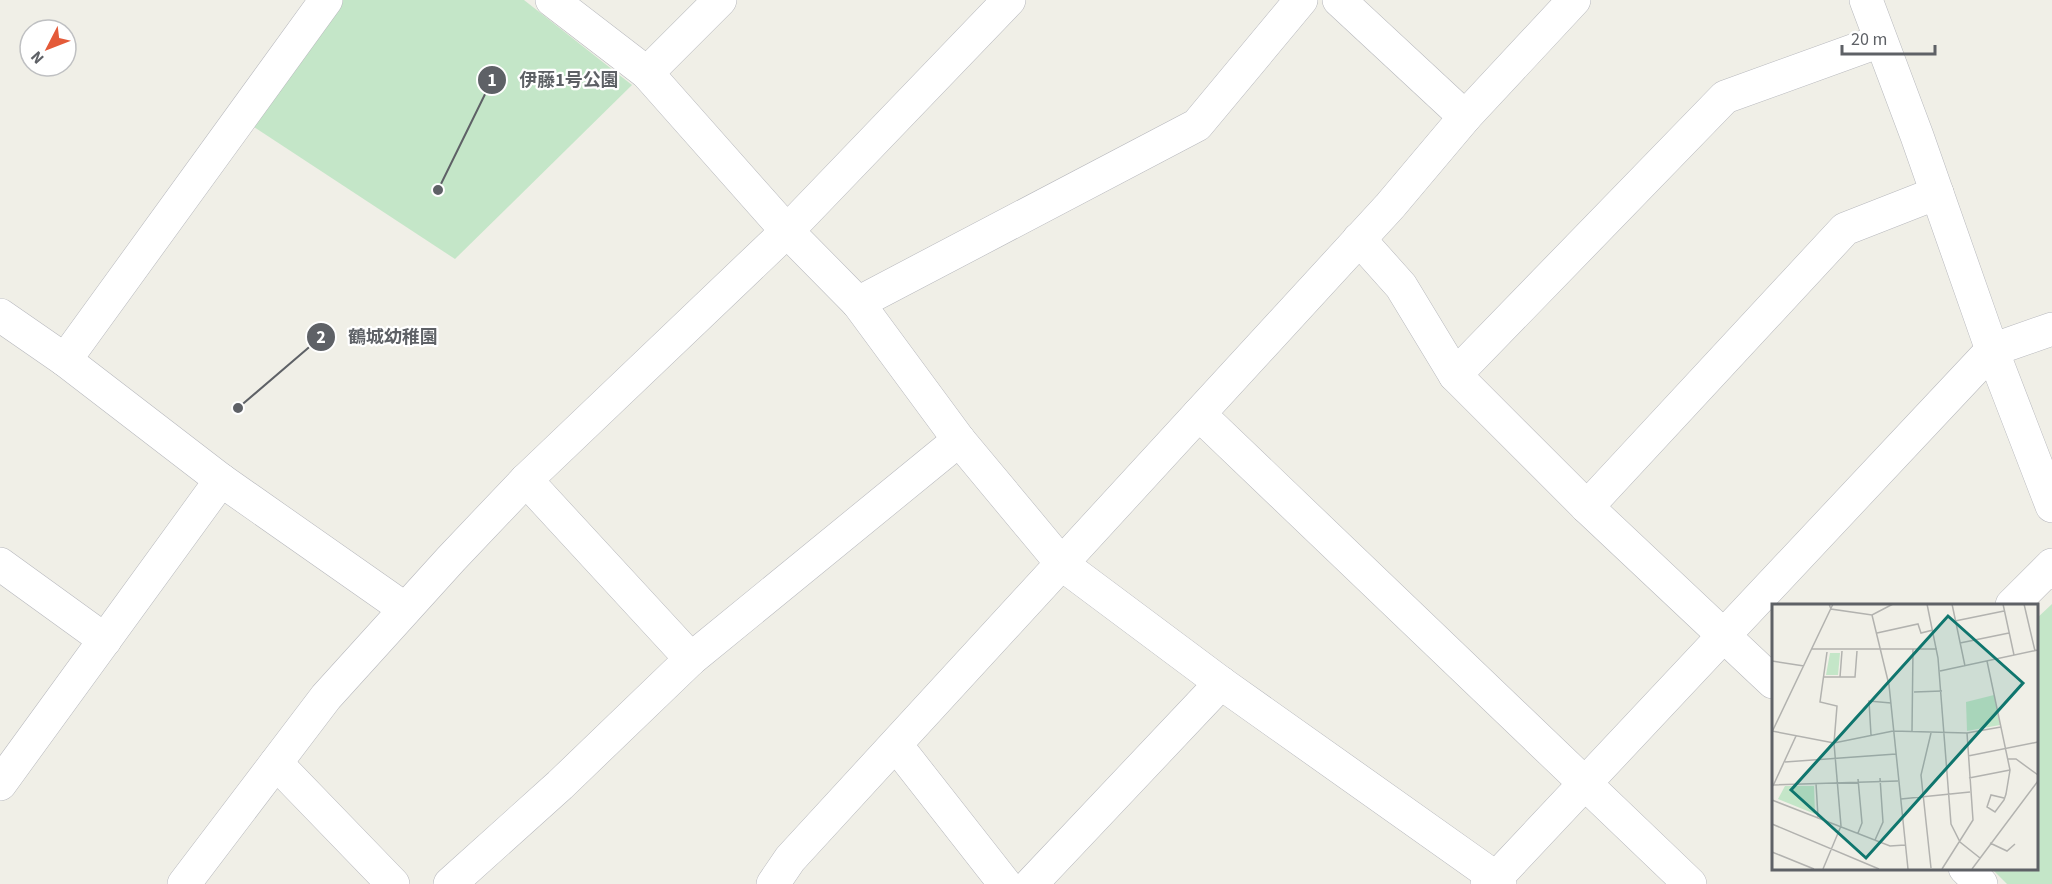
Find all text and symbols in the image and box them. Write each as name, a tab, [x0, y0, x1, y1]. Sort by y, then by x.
north arrow	[18, 18, 78, 78]
scale bar	[1842, 18, 1935, 56]
text: 20 m	[1851, 27, 1887, 52]
text: N	[26, 46, 49, 69]
callout: 伊藤1号公園	[477, 62, 630, 98]
text: 1	[487, 68, 497, 93]
text: 伊藤1号公園	[519, 68, 619, 93]
callout: 鶴城幼稚園	[306, 319, 450, 355]
text: 2	[316, 325, 326, 350]
text: 鶴城幼稚園	[348, 325, 438, 350]
inset map	[1772, 604, 2037, 869]

